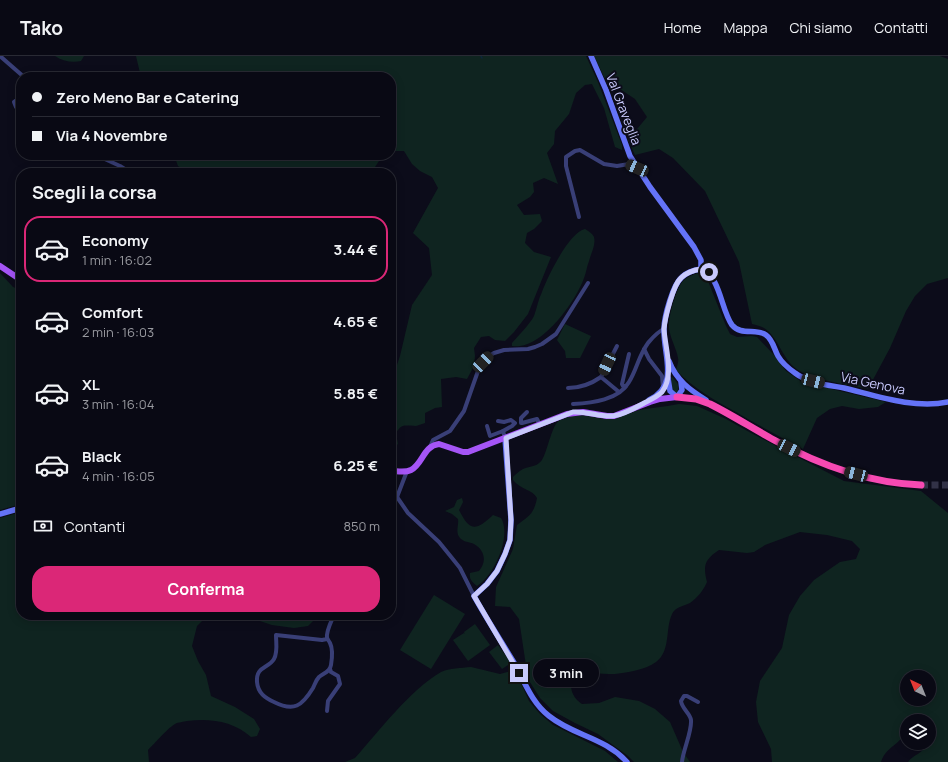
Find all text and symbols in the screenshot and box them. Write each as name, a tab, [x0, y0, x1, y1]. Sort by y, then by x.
text: Tako	[20, 15, 63, 41]
text: Home	[664, 18, 702, 37]
text: Mappa	[724, 18, 767, 37]
text: Chi siamo	[789, 18, 852, 37]
text: Contatti	[874, 18, 928, 37]
street label: Val Graveglia	[602, 70, 646, 148]
text: Zero Meno Bar e Catering	[56, 87, 239, 108]
text: Via 4 Novembre	[56, 125, 167, 146]
car	[624, 158, 650, 178]
text: Scegli la corsa	[32, 180, 157, 204]
text: Economy	[82, 230, 149, 251]
icon: car	[34, 231, 70, 267]
text: 3.44 €	[333, 239, 378, 260]
text: 1 min · 16:02	[82, 251, 152, 269]
route start	[700, 263, 718, 281]
text: Comfort	[82, 302, 143, 323]
icon: car	[34, 303, 70, 339]
text: 4.65 €	[333, 311, 378, 332]
text: 2 min · 16:03	[82, 323, 154, 341]
car	[470, 349, 496, 375]
car	[596, 351, 618, 377]
street label: Via Genova	[839, 367, 907, 399]
car	[800, 372, 826, 390]
text: XL	[82, 374, 100, 395]
icon: car	[34, 375, 70, 411]
text: 5.85 €	[333, 383, 378, 404]
text: 3 min · 16:04	[82, 395, 154, 413]
car	[776, 437, 802, 459]
text: Black	[82, 446, 121, 467]
icon: car	[34, 447, 70, 483]
text: 6.25 €	[333, 455, 378, 476]
car	[843, 465, 869, 483]
text: 4 min · 16:05	[82, 467, 155, 485]
icon: cash	[32, 515, 54, 537]
text: Contanti	[64, 516, 125, 537]
text: 850 m	[343, 517, 380, 535]
button: Conferma	[32, 566, 380, 612]
callout: 3 min	[533, 659, 599, 687]
route end	[510, 664, 528, 682]
text: 3 min	[549, 664, 583, 682]
north arrow	[900, 670, 936, 706]
map controls	[900, 670, 936, 750]
button: layers	[900, 714, 936, 750]

